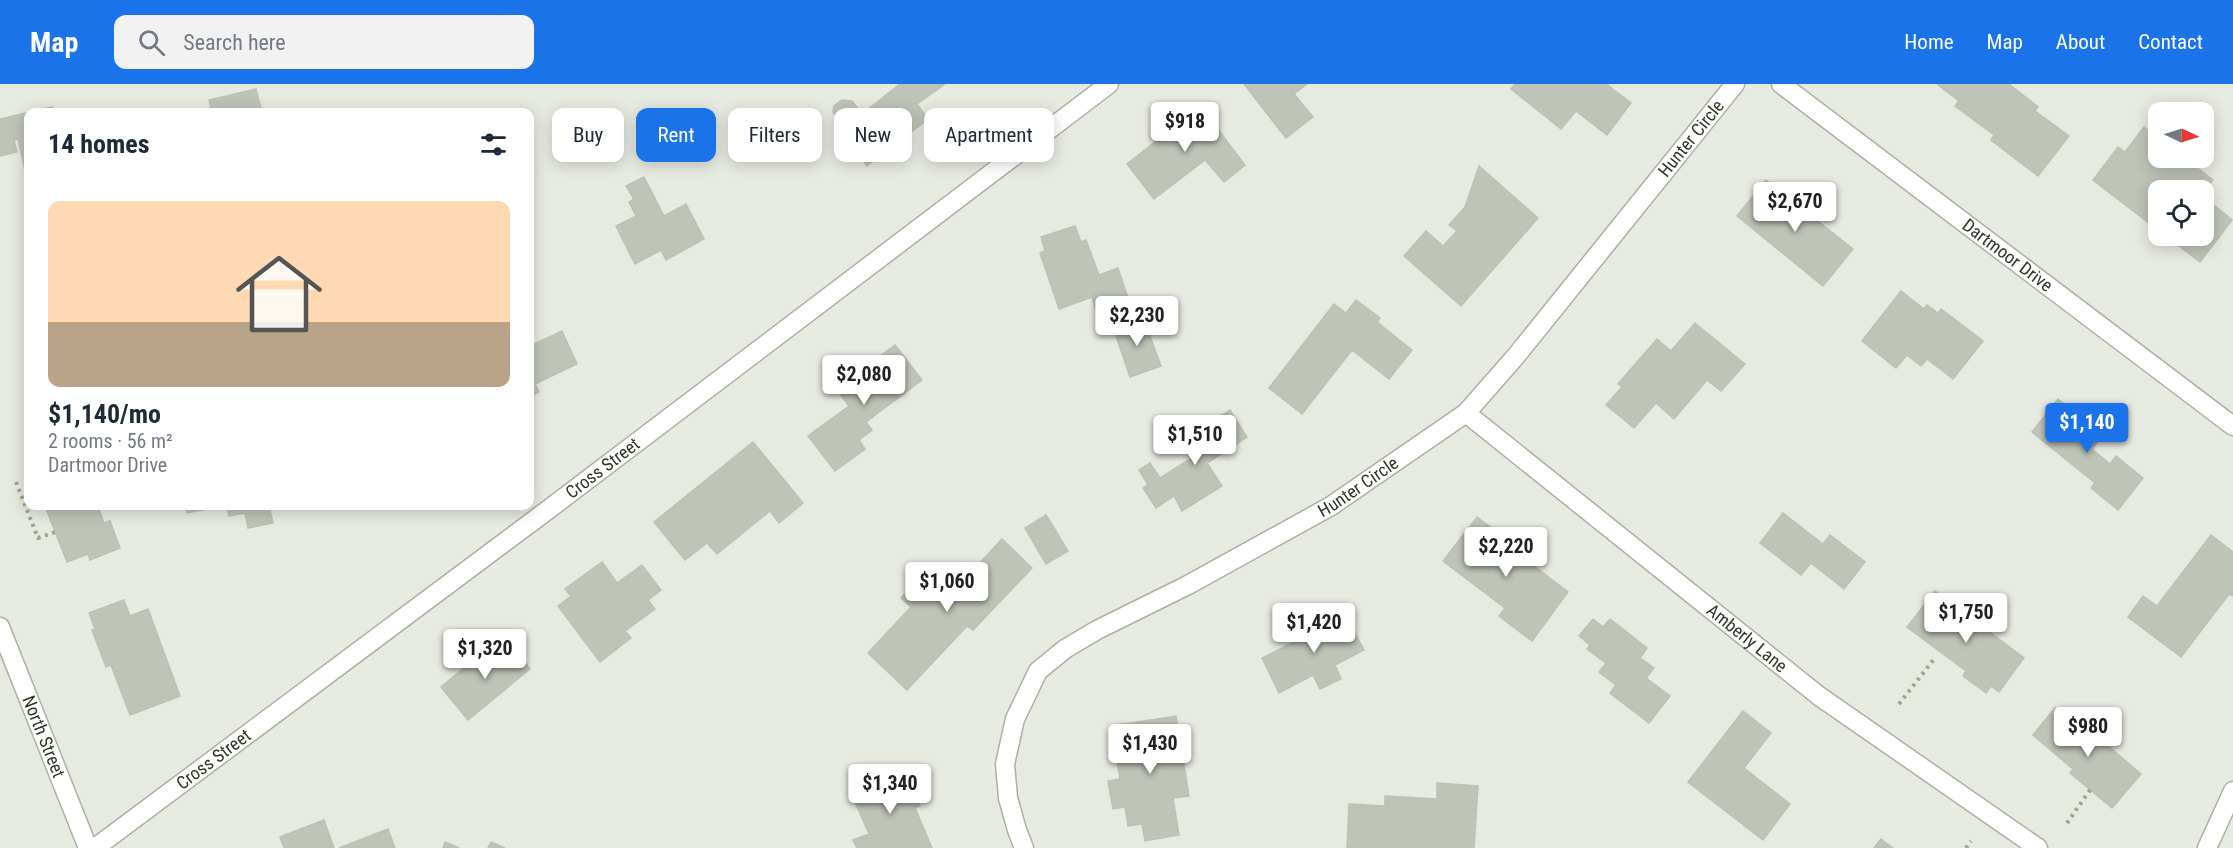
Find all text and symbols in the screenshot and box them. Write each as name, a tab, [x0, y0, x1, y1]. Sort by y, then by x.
search box	[114, 15, 534, 69]
text: Map	[30, 26, 78, 59]
icon: search	[135, 26, 168, 59]
text: Search here	[183, 30, 286, 55]
text: Home	[1904, 30, 1954, 54]
text: Map	[1987, 30, 2023, 54]
text: About	[2056, 30, 2105, 54]
text: Contact	[2138, 30, 2203, 54]
street label: Hunter Circle	[1654, 95, 1728, 181]
pin: $918	[1149, 102, 1221, 153]
north arrow	[2148, 102, 2214, 168]
map controls	[2148, 102, 2214, 246]
chip: Buy	[552, 108, 624, 162]
chip: Rent	[636, 108, 716, 162]
chip: Filters	[728, 108, 822, 162]
chip: New	[834, 108, 912, 162]
chip: Apartment	[924, 108, 1054, 162]
text: $918	[1165, 109, 1205, 133]
icon: filters	[477, 128, 510, 161]
text: 14 homes	[48, 129, 150, 159]
button: locate	[2148, 180, 2214, 246]
pin: $2,670	[1746, 182, 1844, 233]
text: $2,670	[1767, 189, 1823, 213]
street label: Dartmoor Drive	[1959, 214, 2057, 296]
icon: home	[225, 240, 333, 348]
pin: $2,230	[1088, 296, 1186, 347]
text: $2,230	[1109, 303, 1165, 327]
pin: $2,080	[815, 355, 913, 406]
text: $2,080	[836, 362, 892, 386]
text: $1,140/mo	[48, 399, 161, 429]
pin: $1,140	[2038, 403, 2136, 454]
text: $1,140	[2059, 410, 2115, 434]
pin: $1,510	[1146, 415, 1244, 466]
text: $1,510	[1167, 422, 1223, 446]
text: 2 rooms · 56 m²	[48, 429, 173, 453]
street label: Cross Street	[561, 433, 644, 503]
street label: Hunter Circle	[1314, 452, 1402, 521]
text: Dartmoor Drive	[48, 453, 167, 477]
pin: $2,220	[1457, 527, 1555, 578]
text: $2,220	[1478, 534, 1534, 558]
pin: $1,060	[898, 562, 996, 613]
text: $1,060	[919, 569, 975, 593]
pin: $1,750	[1917, 593, 2015, 644]
street label: Amberly Lane	[1703, 599, 1792, 676]
text: $1,750	[1938, 600, 1994, 624]
pin: $1,420	[1265, 603, 1363, 654]
text: $1,420	[1286, 610, 1342, 634]
pin: $1,320	[436, 629, 534, 680]
text: $1,320	[457, 636, 513, 660]
street label: North Street	[18, 692, 70, 781]
pin: $980	[2052, 707, 2124, 758]
text: $980	[2068, 714, 2108, 738]
pin: $1,430	[1101, 724, 1199, 775]
street label: Cross Street	[172, 725, 255, 794]
text: $1,430	[1122, 731, 1178, 755]
pin: $1,340	[841, 764, 939, 815]
text: $1,340	[862, 771, 918, 795]

